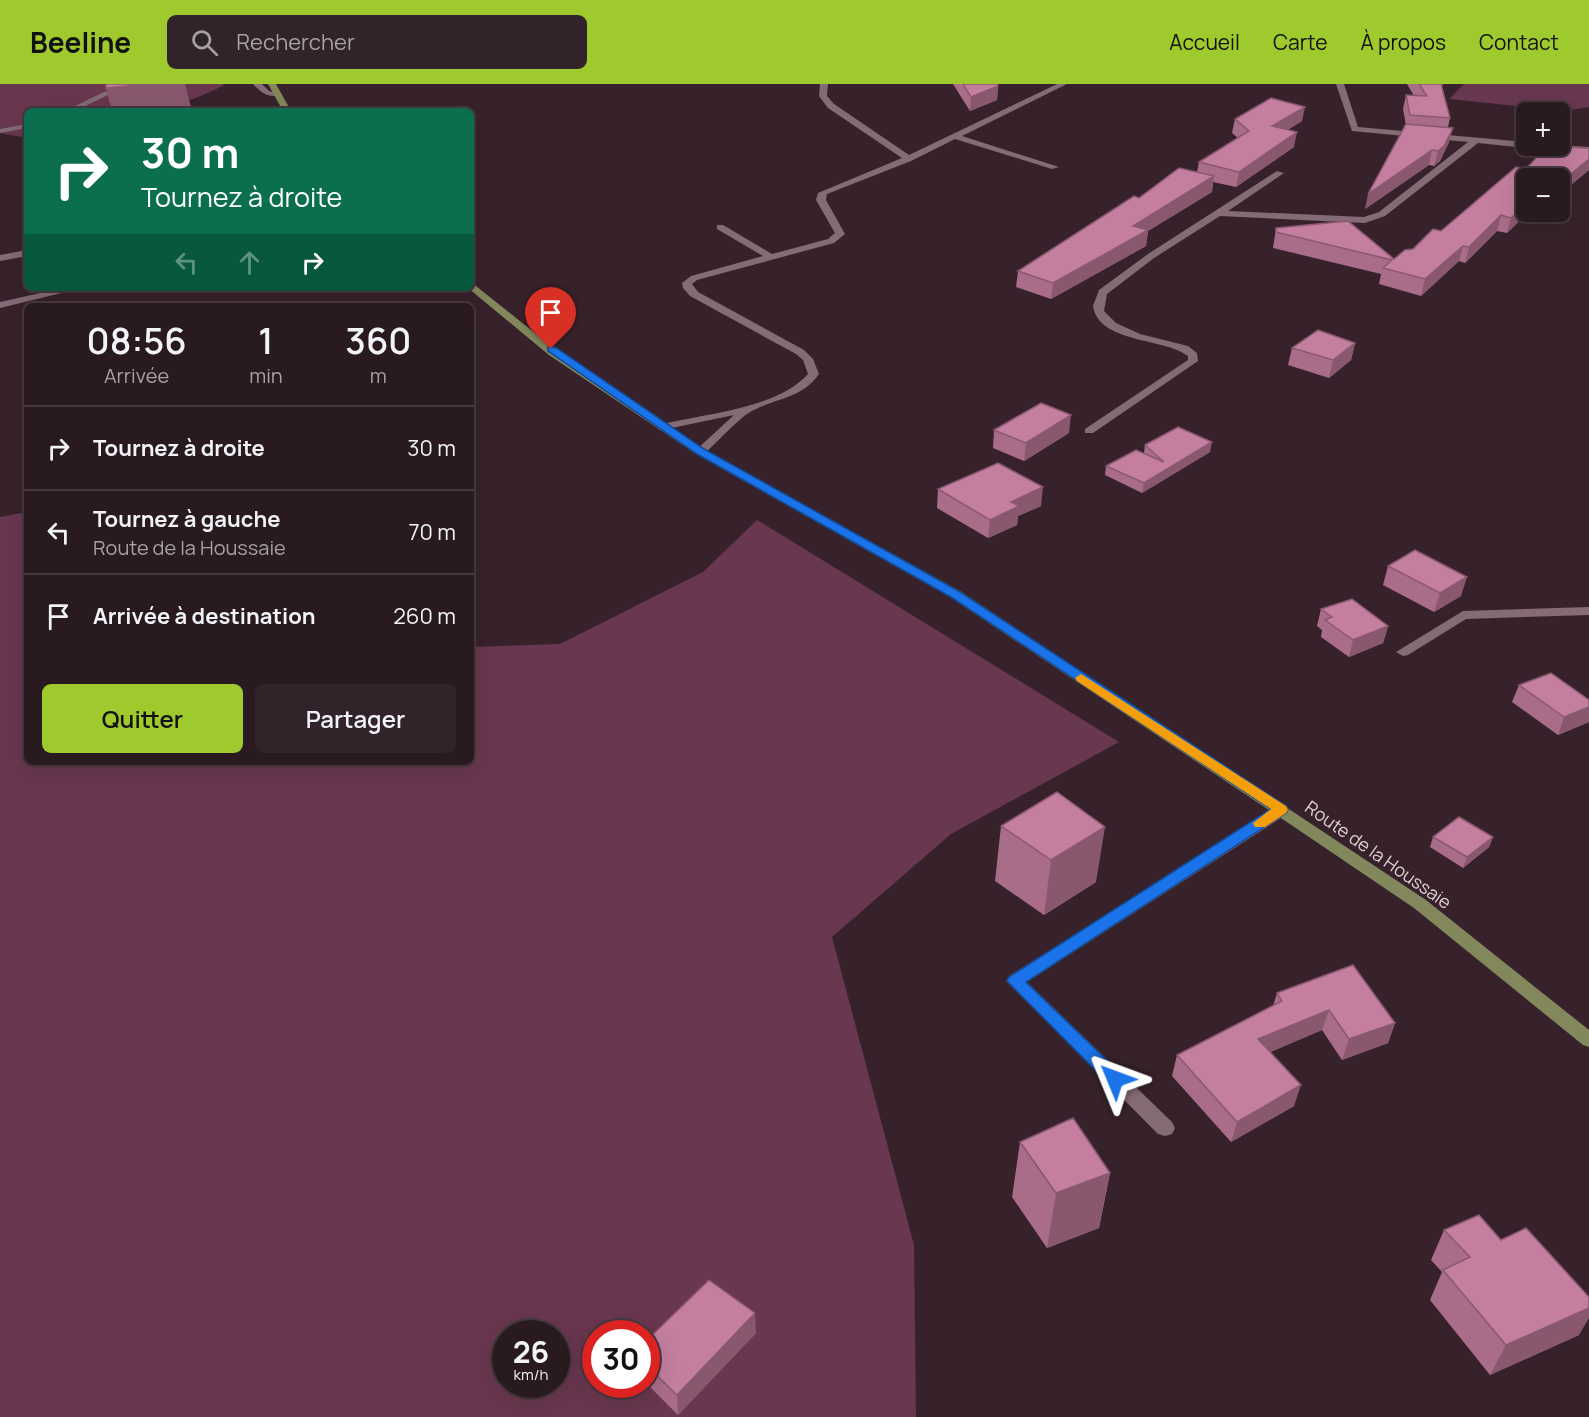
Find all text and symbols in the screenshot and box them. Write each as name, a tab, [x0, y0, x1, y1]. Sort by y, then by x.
search box	[167, 15, 587, 69]
text: Beeline	[30, 23, 131, 61]
icon: search	[188, 26, 221, 59]
text: Rechercher	[236, 27, 355, 57]
text: Accueil	[1169, 28, 1240, 56]
text: Carte	[1273, 28, 1327, 56]
text: À propos	[1360, 28, 1446, 56]
text: Contact	[1479, 28, 1559, 56]
map controls	[1516, 102, 1570, 222]
button: +	[1516, 102, 1570, 156]
text: 30 m	[141, 123, 239, 181]
icon: right	[42, 132, 120, 210]
button: −	[1516, 168, 1570, 222]
text: Tournez à droite	[141, 178, 342, 215]
icon: left	[170, 246, 203, 279]
icon: ahead	[233, 246, 266, 279]
icon: right	[296, 246, 329, 279]
pin	[525, 287, 576, 349]
icon: arrive	[534, 296, 567, 329]
text: 08:56	[87, 316, 187, 365]
text: 1	[258, 316, 274, 365]
text: 360	[345, 316, 411, 365]
text: Arrivée	[104, 362, 169, 389]
text: min	[249, 362, 283, 389]
text: m	[370, 362, 387, 389]
icon: right	[42, 432, 75, 465]
text: Tournez à droite	[93, 433, 265, 463]
text: 30 m	[407, 433, 456, 463]
text: Tournez à gauche	[93, 504, 280, 534]
icon: left	[42, 516, 75, 549]
text: 70 m	[408, 517, 456, 547]
text: Route de la Houssaie	[93, 534, 286, 561]
icon: arrive	[42, 600, 75, 633]
text: Arrivée à destination	[93, 601, 316, 631]
text: 260 m	[393, 601, 456, 631]
button: Quitter	[42, 684, 243, 753]
button: Partager	[255, 684, 456, 753]
street label: Route de la Houssaie	[1301, 795, 1457, 914]
position arrow	[1083, 1047, 1147, 1111]
speed limit sign: 30	[582, 1320, 660, 1398]
text: 26	[513, 1331, 549, 1372]
text: km/h	[514, 1364, 548, 1385]

